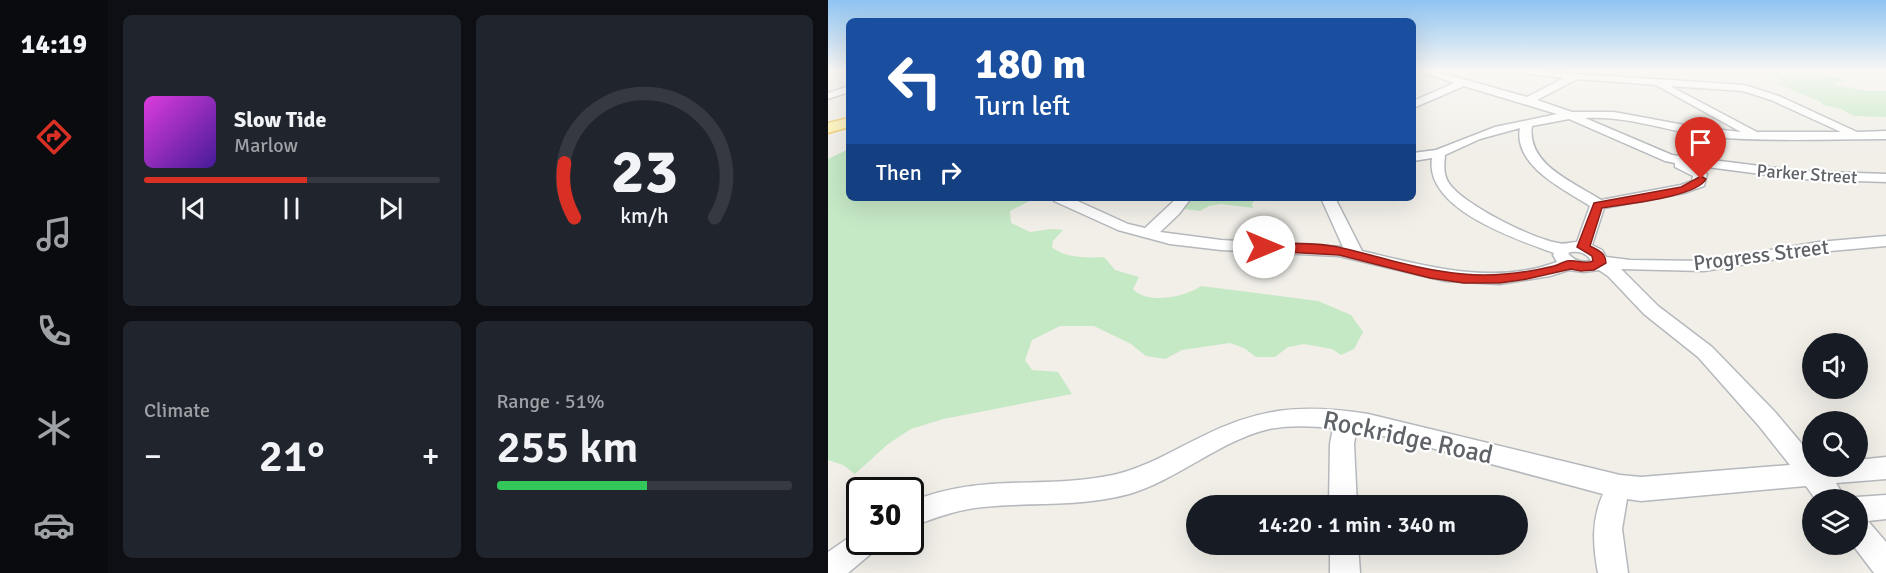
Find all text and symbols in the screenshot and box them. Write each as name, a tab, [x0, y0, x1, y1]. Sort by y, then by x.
text: 14:19	[21, 28, 87, 61]
text: 180 m	[975, 39, 1086, 90]
icon: left	[876, 42, 954, 120]
text: Turn left	[975, 90, 1070, 123]
text: Slow Tide	[234, 106, 326, 133]
icon: directions	[33, 116, 75, 158]
pin	[1675, 117, 1726, 179]
icon: arrive	[1684, 126, 1717, 159]
text: Marlow	[234, 133, 298, 158]
text: 23	[611, 133, 678, 210]
icon: right	[934, 156, 967, 189]
text: Then	[876, 159, 922, 186]
street label: Parker Street	[1756, 160, 1858, 188]
icon: previous	[177, 192, 210, 225]
icon: pause	[275, 192, 308, 225]
icon: next	[374, 192, 407, 225]
text: km/h	[620, 203, 669, 229]
icon: music	[33, 213, 75, 255]
position arrow	[1232, 215, 1296, 279]
street label: Progress Street	[1692, 234, 1830, 276]
icon: phone	[33, 310, 75, 352]
map controls	[1802, 333, 1868, 555]
button: sound	[1802, 333, 1868, 399]
text: Range · 51%	[497, 389, 605, 414]
text: Climate	[144, 398, 210, 423]
street label: Rockridge Road	[1320, 404, 1496, 472]
icon: climate	[33, 407, 75, 449]
button: search	[1802, 411, 1868, 477]
text: 255 km	[497, 420, 639, 475]
text: 21°	[259, 429, 325, 484]
text: −	[144, 436, 162, 477]
text: +	[422, 436, 439, 477]
speed limit sign: 30	[846, 477, 924, 555]
button: layers	[1802, 489, 1868, 555]
icon: car	[33, 504, 75, 546]
text: 14:20 · 1 min · 340 m	[1258, 511, 1456, 538]

